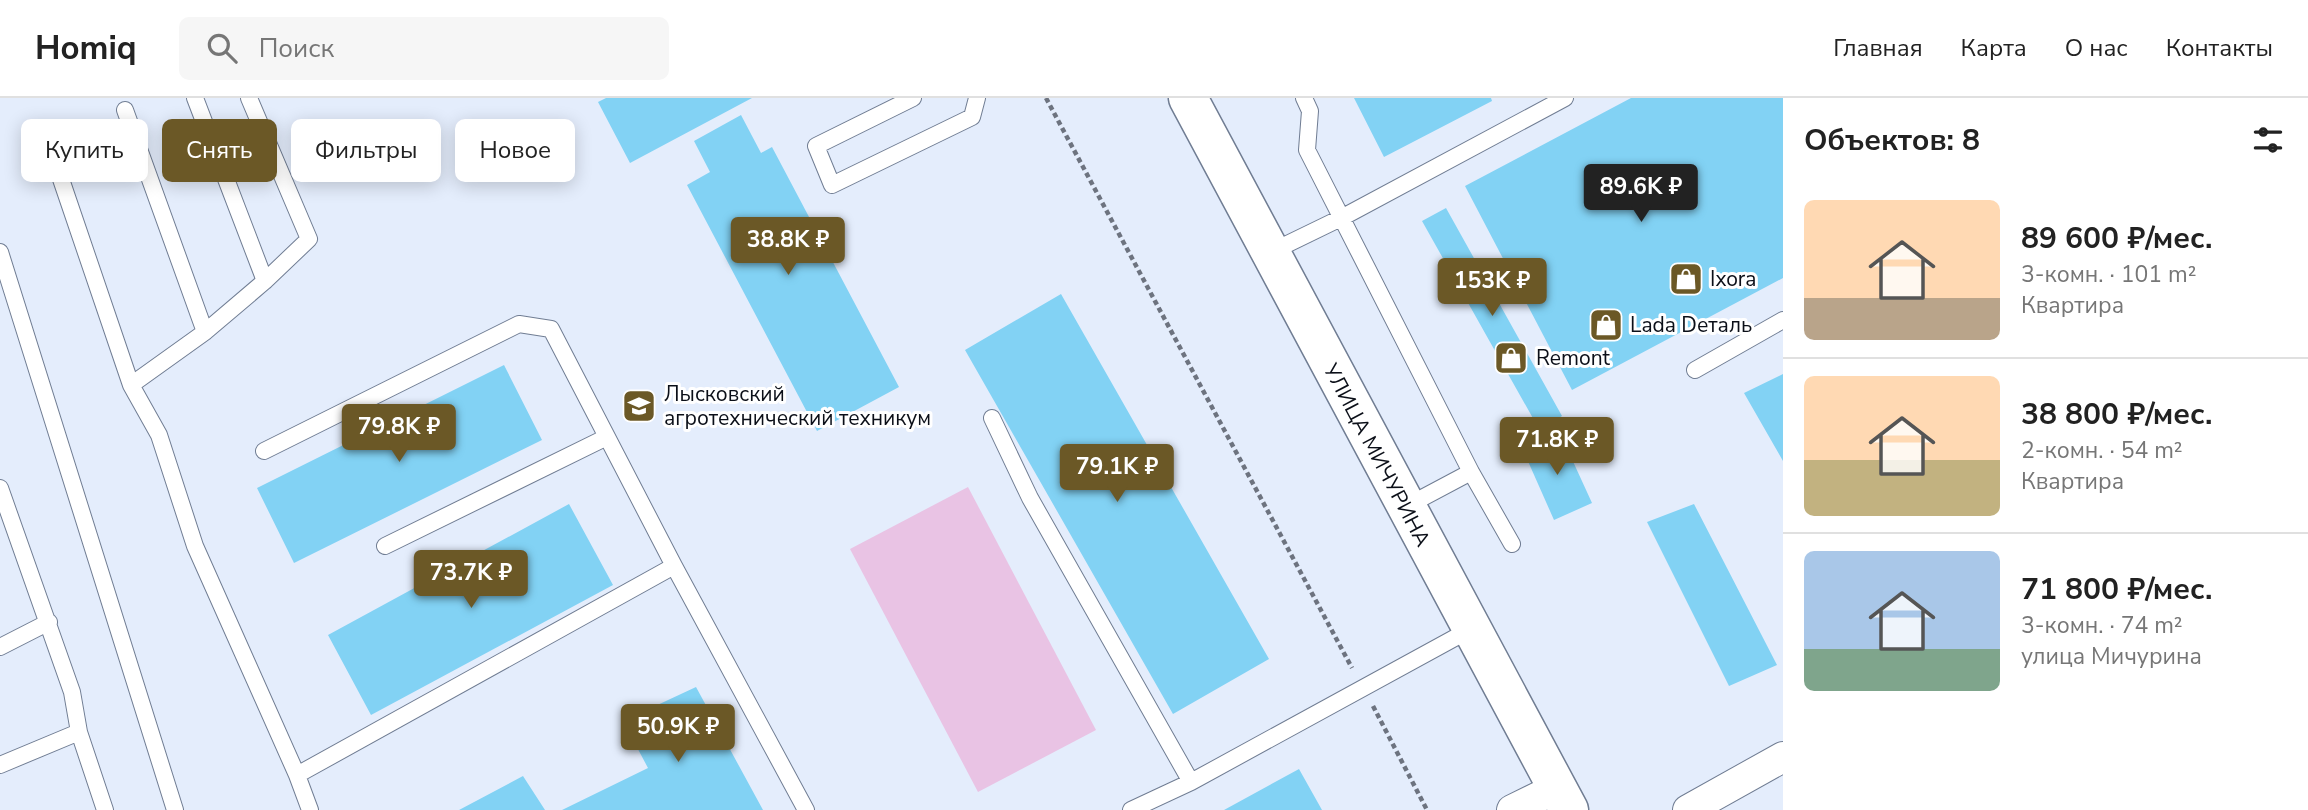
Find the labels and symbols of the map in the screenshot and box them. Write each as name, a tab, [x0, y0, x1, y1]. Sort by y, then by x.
pin: 89.6K ₽	[1576, 164, 1706, 224]
pin: 38.8K ₽	[723, 218, 853, 277]
pin: 153K ₽	[1435, 258, 1549, 318]
shop icon: Ixora	[1667, 260, 1705, 298]
place label: Ixora	[1710, 265, 1756, 293]
shop icon: Lada Dеталь	[1587, 306, 1625, 344]
place label: Lada Dеталь	[1630, 311, 1752, 339]
shop icon: Remont	[1492, 339, 1530, 377]
place label: Remont	[1536, 344, 1611, 372]
street label: УЛИЦА МИЧУРИНА	[1316, 358, 1437, 551]
place label: Лысковский агротехнический техникум	[664, 380, 931, 432]
school or university icon: Лысковский агротехнический техникум	[620, 387, 658, 425]
pin: 79.8K ₽	[334, 404, 464, 464]
pin: 71.8K ₽	[1492, 418, 1622, 477]
pin: 79.1K ₽	[1052, 444, 1182, 504]
pin: 73.7K ₽	[406, 550, 536, 610]
pin: 50.9K ₽	[613, 704, 743, 764]

